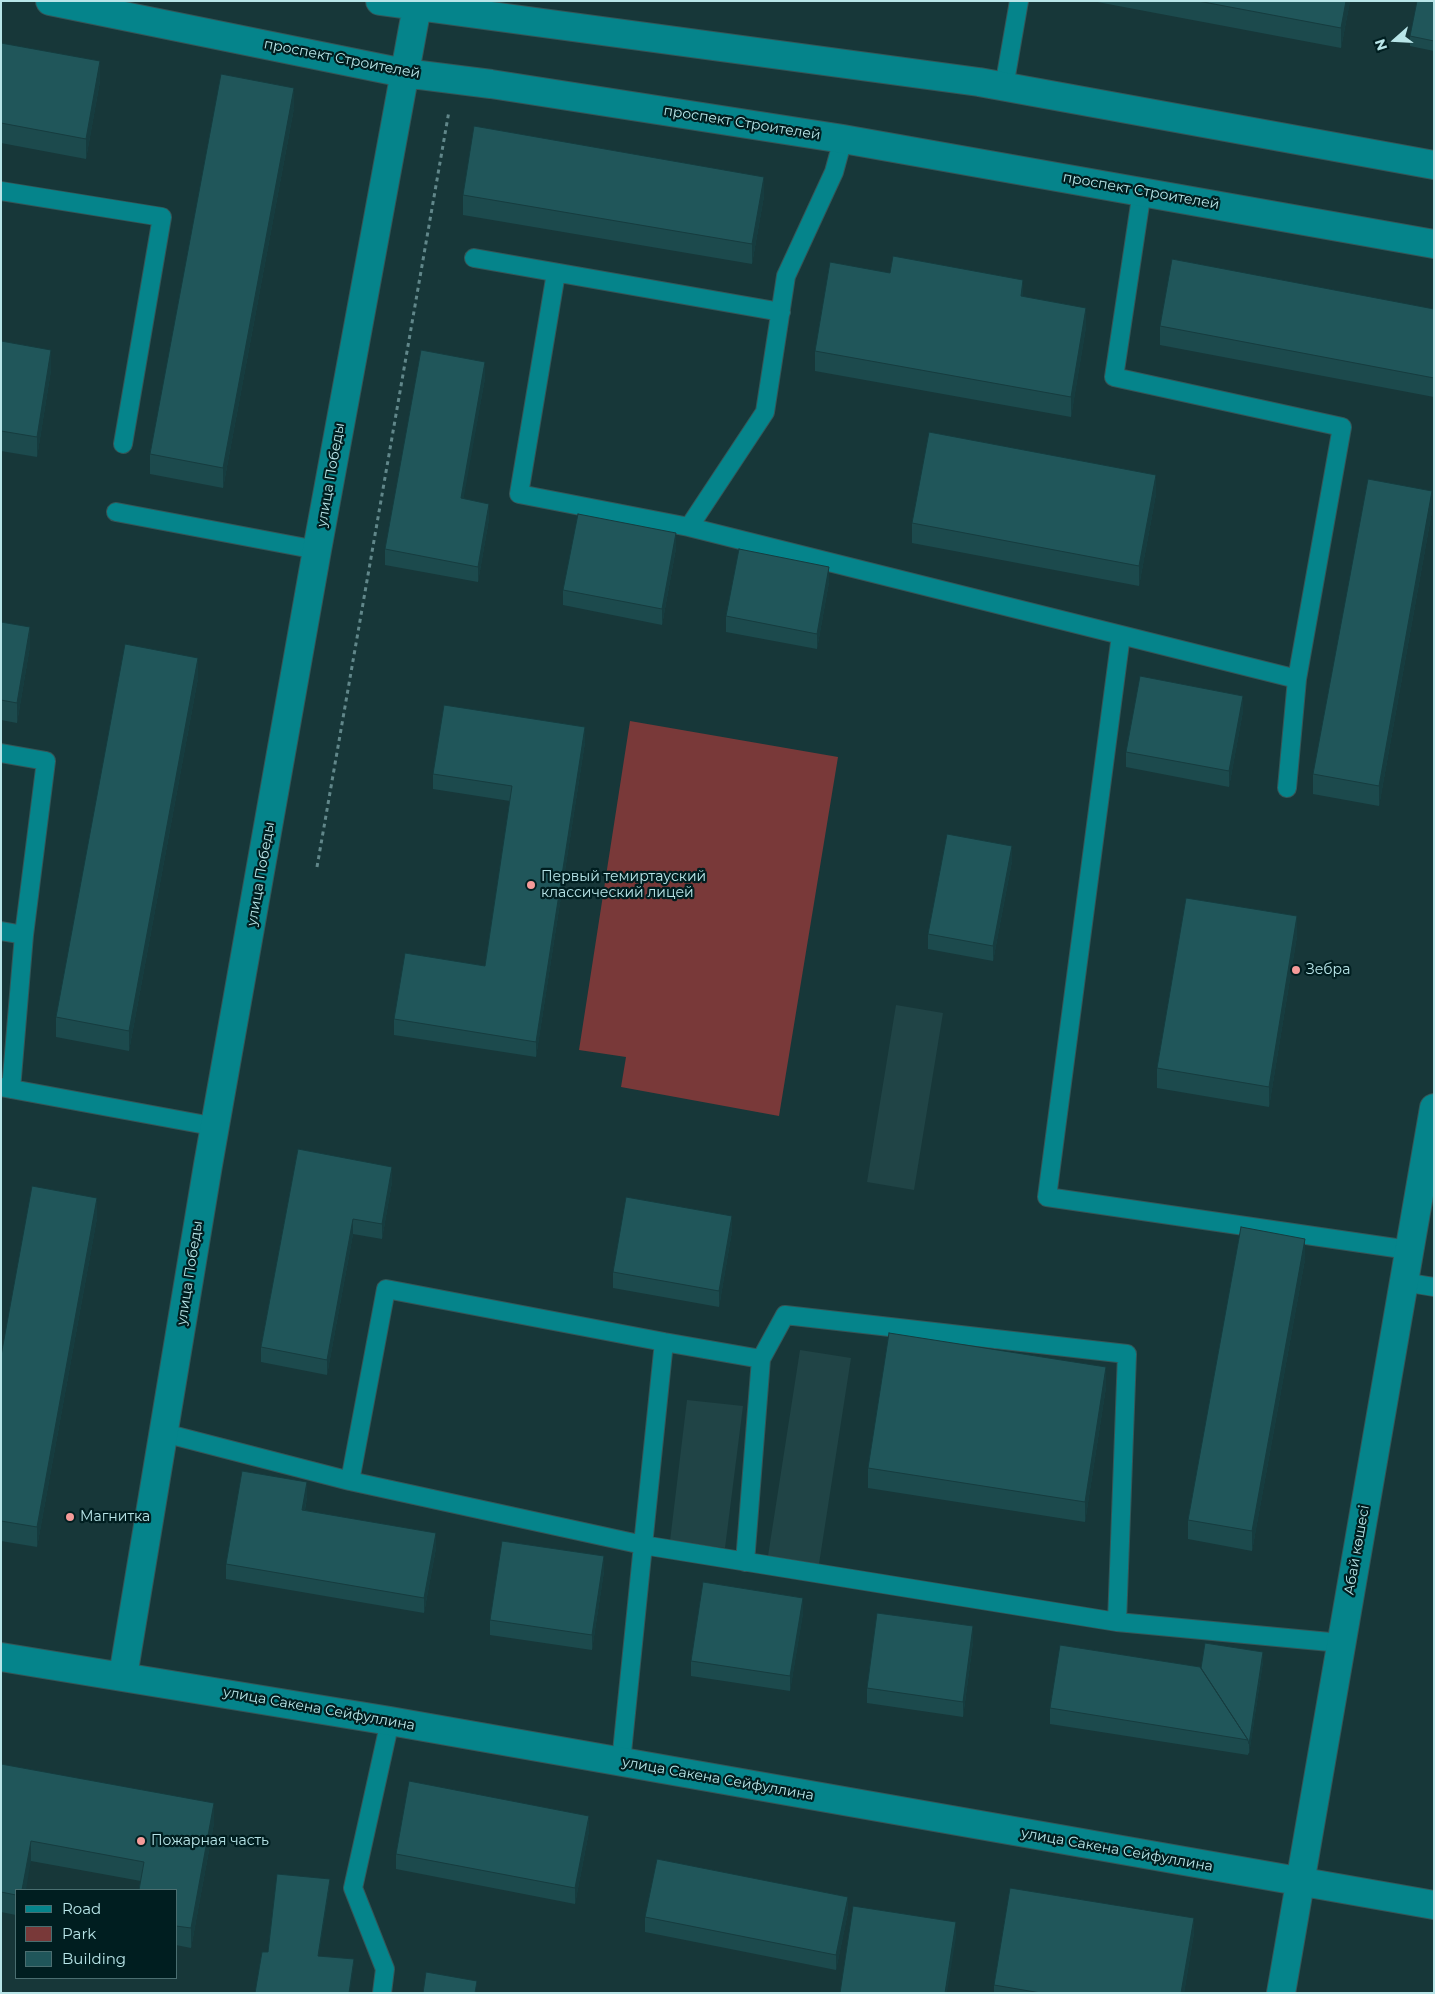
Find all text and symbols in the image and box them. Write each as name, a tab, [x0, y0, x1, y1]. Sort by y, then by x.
north arrow	[1370, 15, 1420, 65]
street label: проспект Строителей	[263, 36, 421, 82]
text: N	[1370, 37, 1391, 53]
street label: проспект Строителей	[662, 102, 822, 144]
street label: проспект Строителей	[1061, 169, 1221, 213]
street label: улица Победы	[314, 422, 348, 528]
street label: улица Победы	[244, 821, 278, 927]
place label: Первый темиртауский классический лицей	[541, 869, 706, 902]
marker: Первый темиртауский классический лицей	[525, 879, 537, 891]
place label: Зебра	[1306, 962, 1350, 978]
marker: Зебра	[1290, 964, 1302, 976]
street label: улица Победы	[173, 1220, 207, 1326]
street label: Абай көшесі	[1341, 1504, 1373, 1596]
place label: Магнитка	[80, 1509, 150, 1525]
marker: Магнитка	[64, 1511, 76, 1523]
street label: улица Сакена Сейфуллина	[222, 1684, 416, 1734]
street label: улица Сакена Сейфуллина	[621, 1754, 815, 1804]
street label: улица Сакена Сейфуллина	[1020, 1825, 1214, 1875]
place label: Пожарная часть	[151, 1833, 269, 1849]
marker: Пожарная часть	[135, 1835, 147, 1847]
legend	[15, 1889, 178, 1979]
text: Road	[62, 1899, 101, 1918]
text: Park	[62, 1924, 96, 1943]
text: Building	[62, 1949, 126, 1968]

